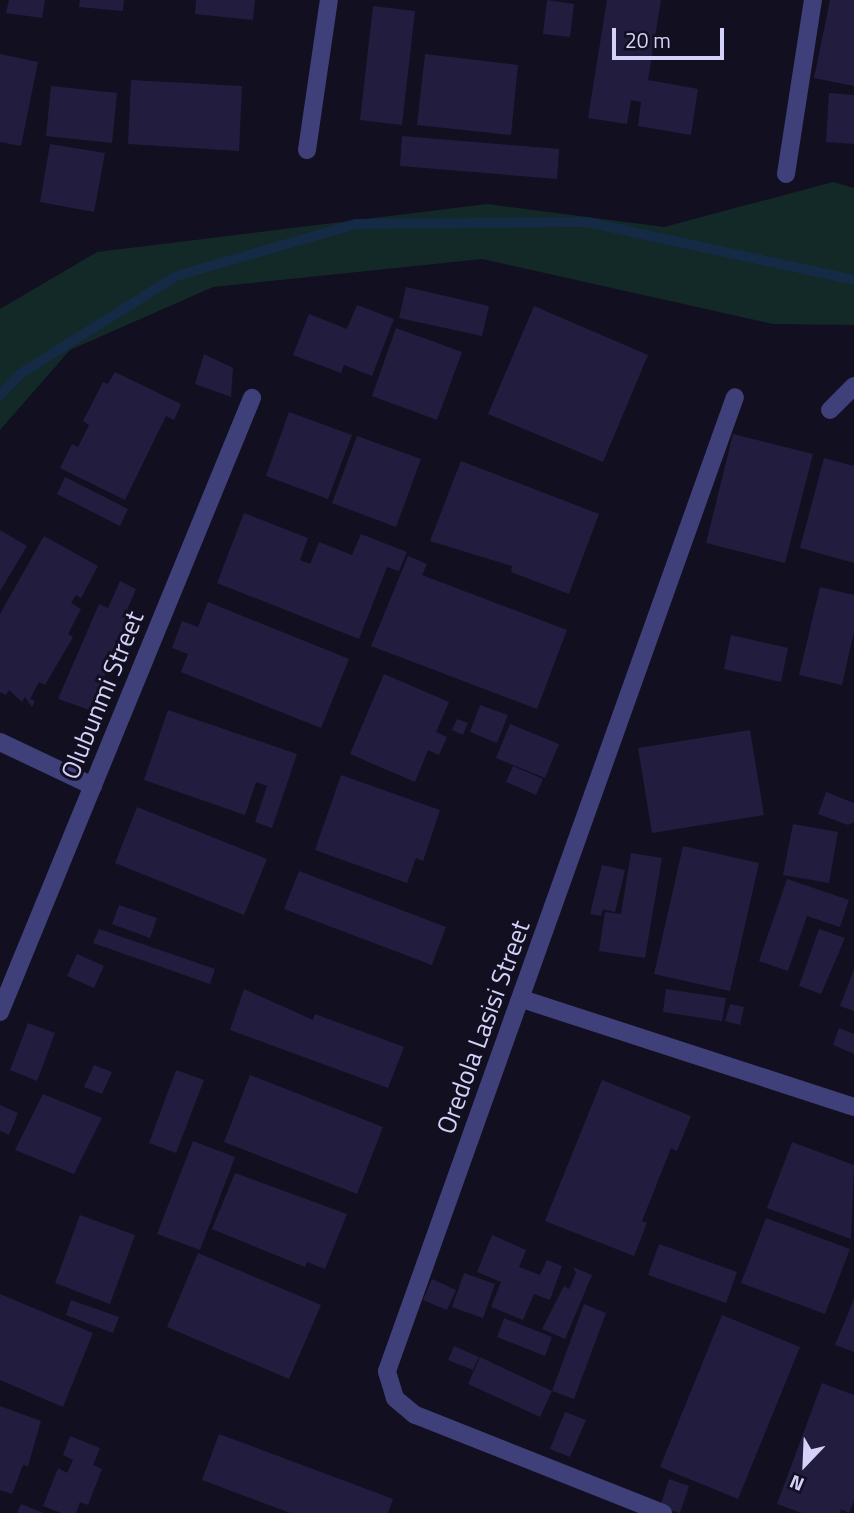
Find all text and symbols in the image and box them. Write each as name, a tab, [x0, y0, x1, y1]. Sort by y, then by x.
scale bar	[616, 14, 728, 58]
text: 20 m	[625, 24, 671, 56]
street label: Olubunmi Street	[54, 606, 150, 784]
street label: Oredola Lasisi Street	[430, 916, 536, 1138]
north arrow	[770, 1429, 840, 1499]
text: N	[785, 1468, 808, 1500]

